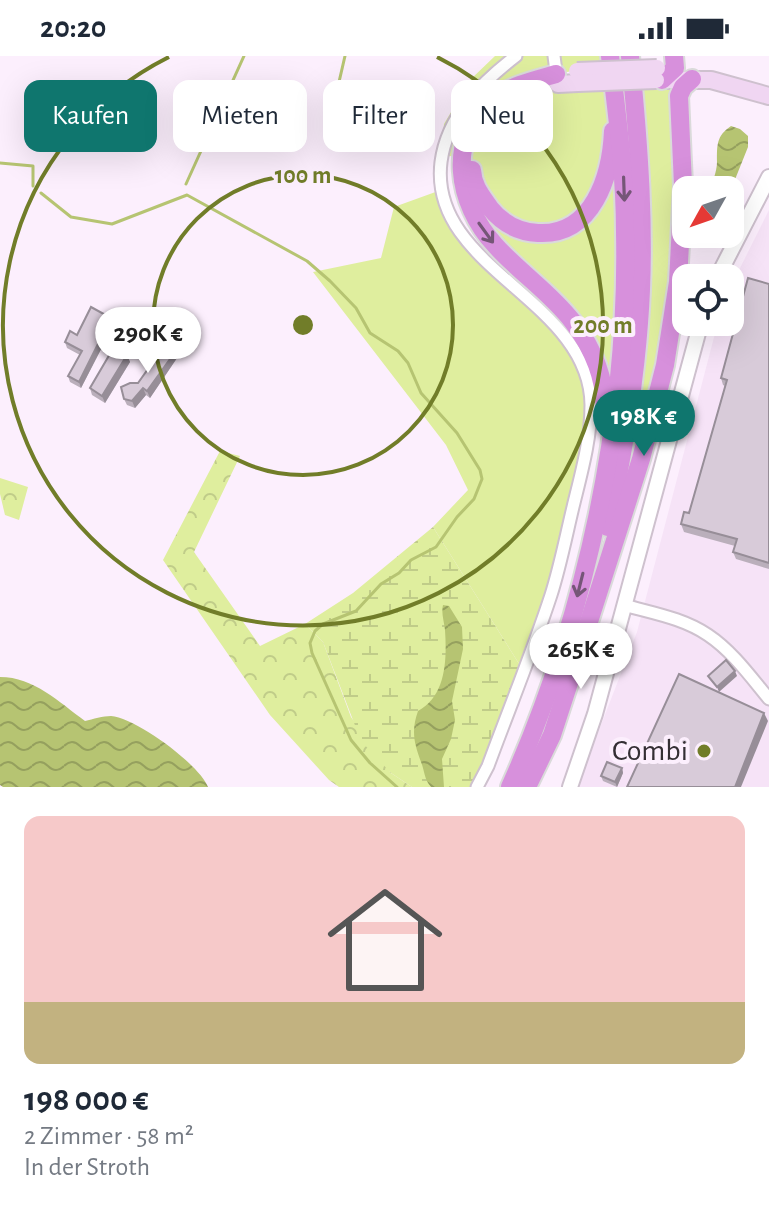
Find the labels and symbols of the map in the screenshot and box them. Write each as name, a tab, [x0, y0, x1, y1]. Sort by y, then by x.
text: 100 m	[275, 164, 331, 188]
one-way arrow	[616, 175, 631, 202]
north arrow	[672, 176, 744, 248]
one-way arrow	[477, 222, 494, 243]
pin: 290K €	[83, 307, 213, 375]
centre of rings	[289, 311, 317, 339]
text: 200 m	[573, 314, 633, 338]
pin: 198K €	[579, 390, 709, 458]
one-way arrow	[571, 572, 586, 598]
pin: 265K €	[516, 623, 646, 691]
place label: Combi	[612, 736, 688, 766]
marker: Combi	[695, 742, 713, 760]

